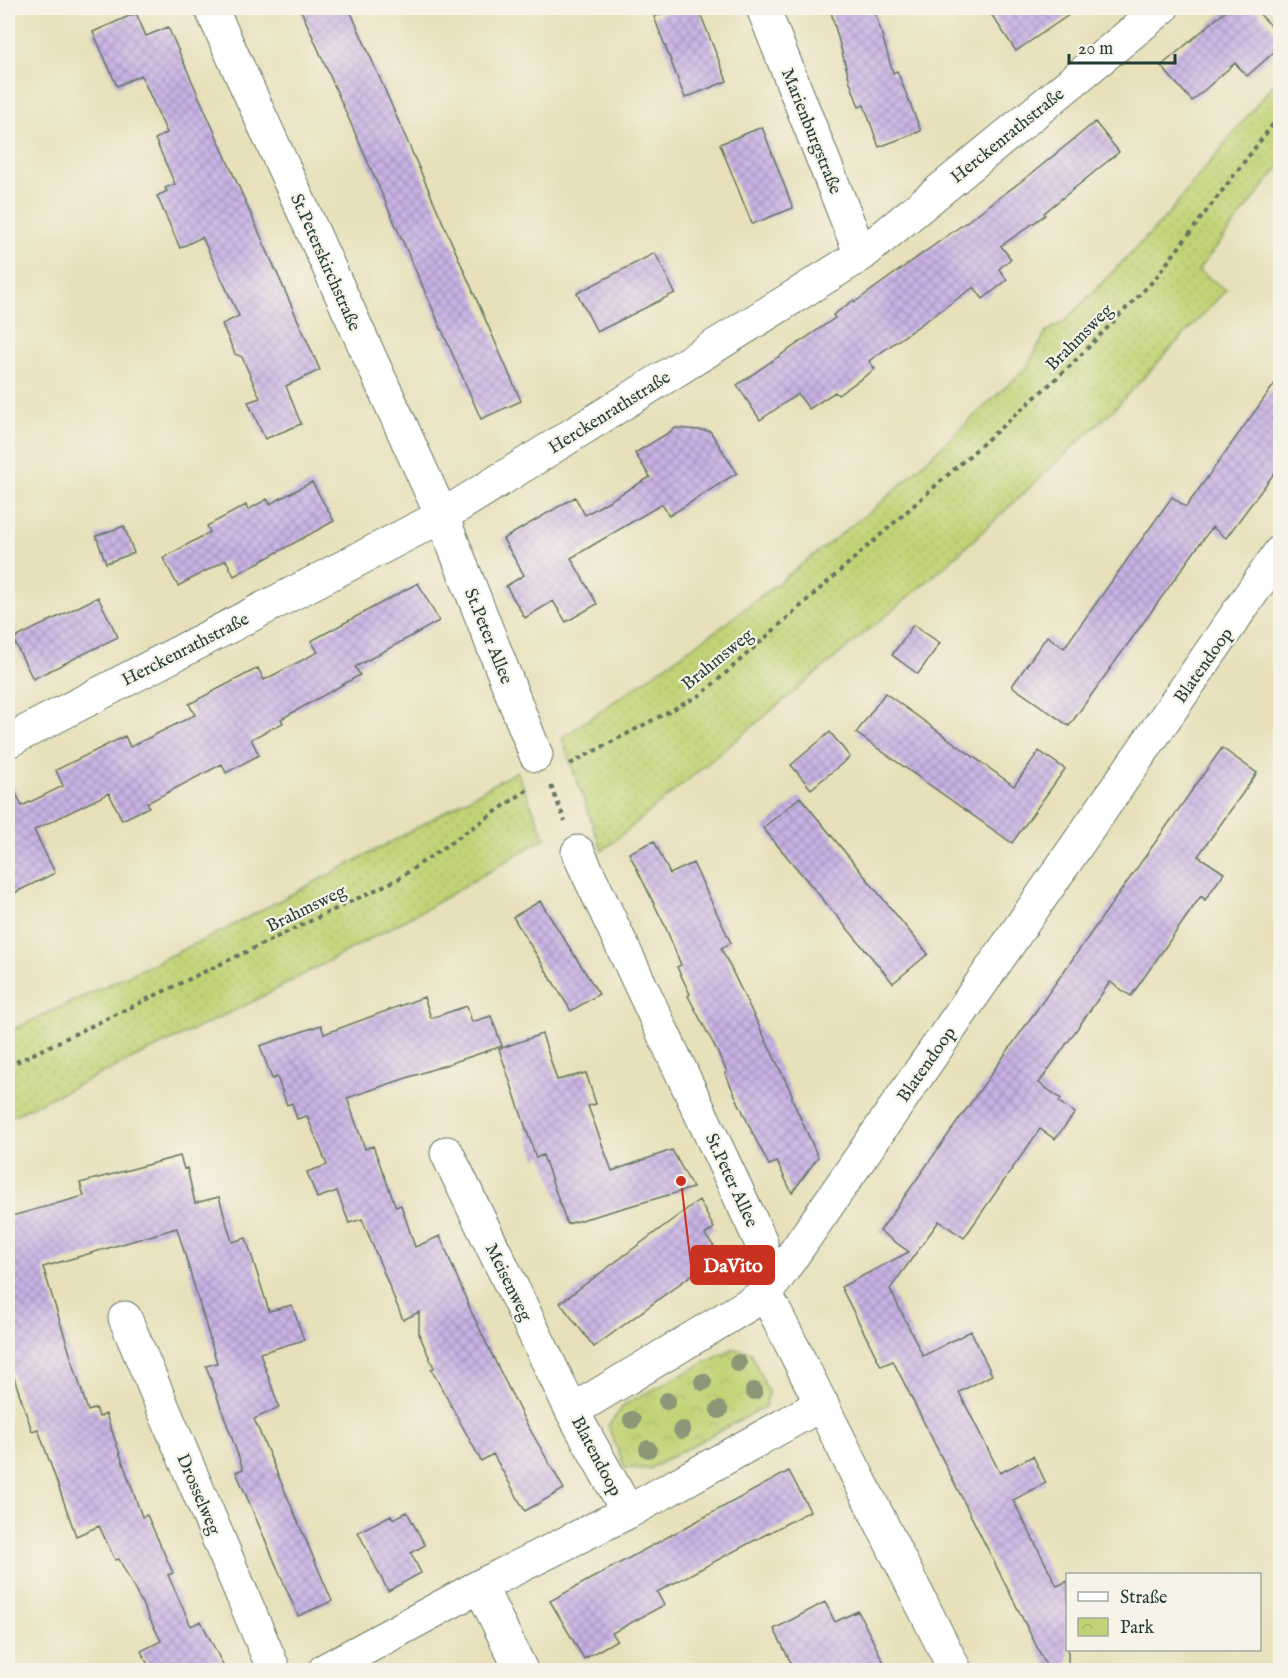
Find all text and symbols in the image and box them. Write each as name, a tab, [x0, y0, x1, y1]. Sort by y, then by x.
scale bar	[1069, 27, 1176, 65]
text: 20 m	[1078, 38, 1113, 61]
street label: Marienburgstraße	[775, 65, 846, 198]
street label: Herckenrathstraße	[946, 83, 1069, 189]
street label: St.Peterskirchstraße	[284, 190, 365, 335]
street label: Brahmsweg	[1042, 299, 1119, 377]
street label: Herckenrathstraße	[544, 366, 675, 460]
street label: St.Peter Allee	[458, 585, 517, 688]
street label: Herckenrathstraße	[118, 608, 253, 692]
street label: Blatendoop	[1170, 623, 1239, 708]
street label: Brahmsweg	[677, 624, 759, 696]
street label: Brahmsweg	[263, 880, 351, 939]
street label: Blatendoop	[893, 1022, 962, 1107]
street label: St.Peter Allee	[699, 1130, 762, 1231]
street label: Meisenweg	[479, 1240, 536, 1325]
callout: DaVito	[691, 1246, 774, 1284]
text: DaVito	[703, 1254, 763, 1279]
street label: Blatendoop	[565, 1413, 626, 1501]
street label: Drosselweg	[170, 1450, 225, 1539]
legend	[1066, 1573, 1261, 1651]
text: Straße	[1120, 1587, 1167, 1610]
text: Park	[1120, 1617, 1155, 1640]

